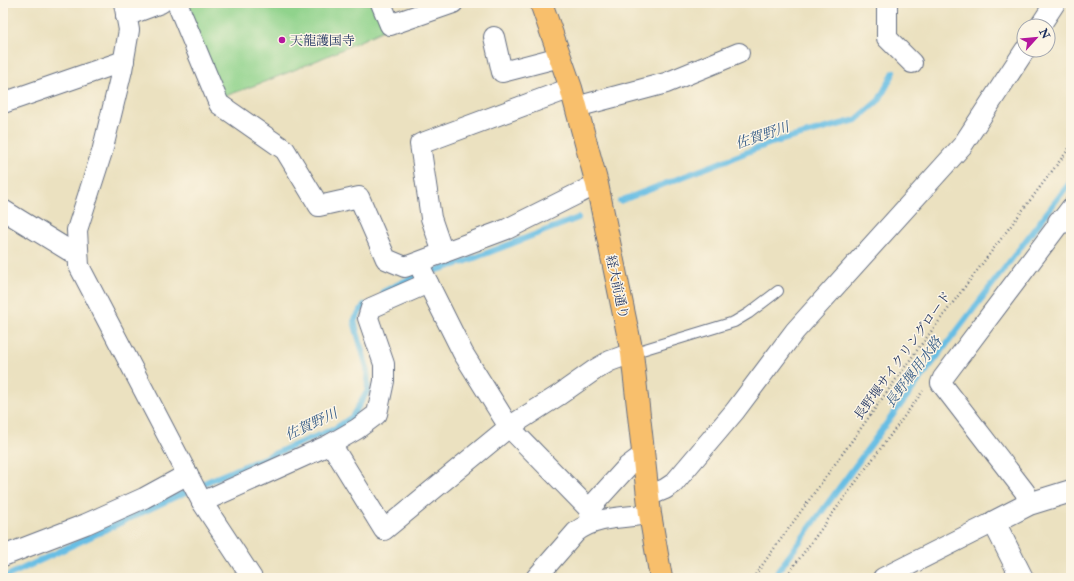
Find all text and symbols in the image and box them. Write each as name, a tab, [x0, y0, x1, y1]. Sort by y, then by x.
north arrow	[1016, 18, 1056, 58]
text: N	[1036, 25, 1053, 42]
place label: 天龍護国寺	[290, 33, 355, 49]
marker: 天龍護国寺	[277, 35, 287, 45]
water label: 佐賀野川	[733, 118, 793, 153]
street label: 経大前通り	[602, 254, 632, 321]
street label: 長野堰サイクリングロード	[851, 288, 955, 423]
water label: 長野堰用水路	[881, 333, 946, 411]
water label: 佐賀野川	[282, 404, 342, 444]

